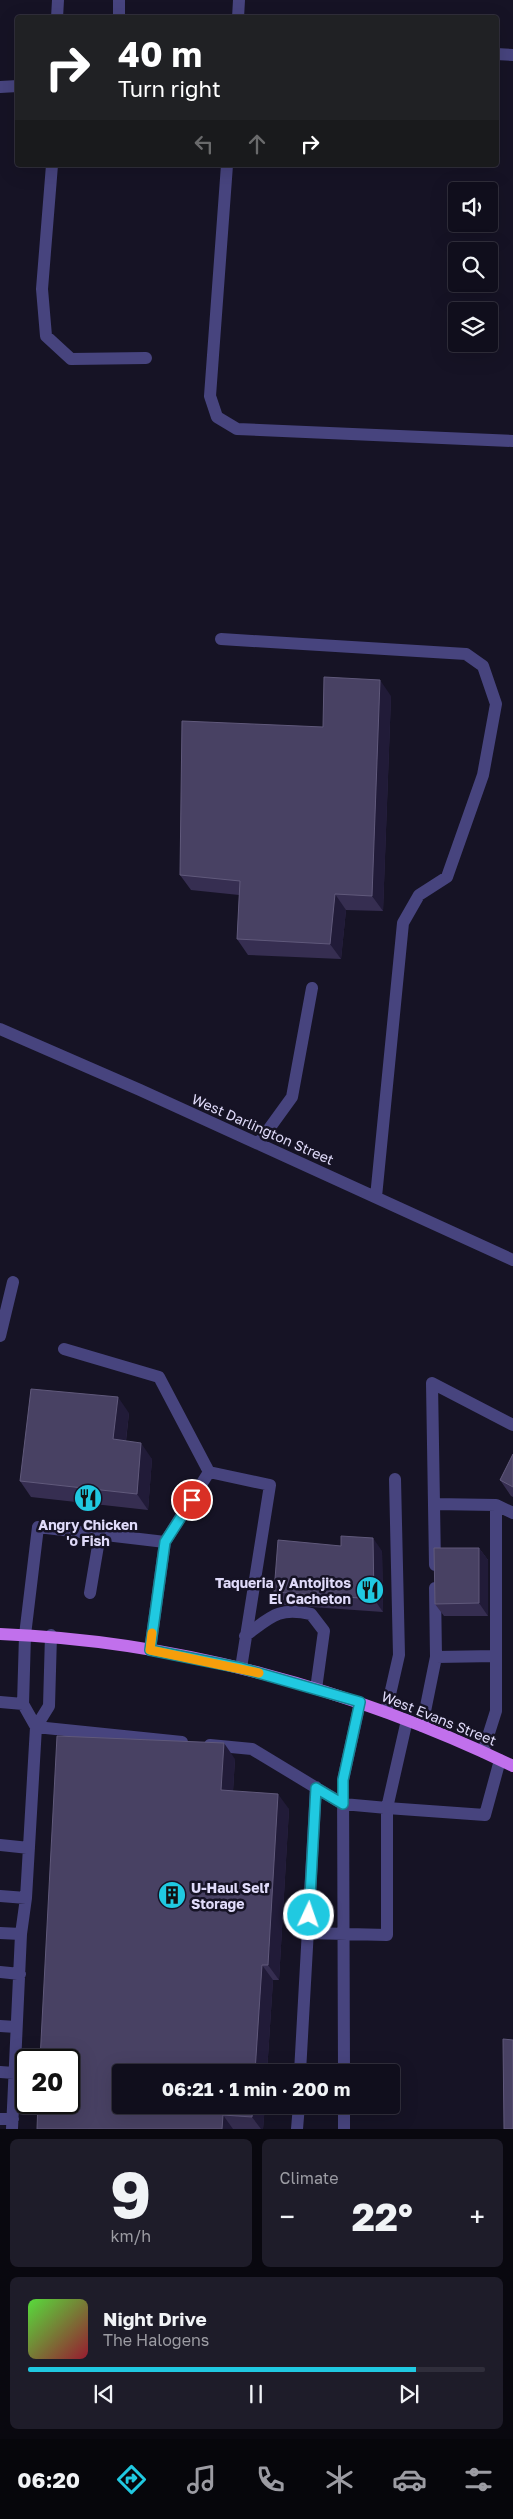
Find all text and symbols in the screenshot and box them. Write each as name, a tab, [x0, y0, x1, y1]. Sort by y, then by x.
text: 40 m	[118, 33, 202, 75]
icon: right	[35, 35, 100, 100]
text: Turn right	[118, 75, 221, 102]
icon: left	[190, 130, 218, 158]
icon: ahead	[243, 130, 271, 158]
icon: right	[296, 130, 324, 158]
map controls	[448, 182, 498, 352]
button: sound	[448, 182, 498, 232]
button: search	[448, 242, 498, 292]
button: layers	[448, 302, 498, 352]
street label: West Darlington Street	[189, 1090, 337, 1168]
pin	[171, 1479, 213, 1521]
restaurant icon: Angry Chicken 'o Fish	[73, 1483, 103, 1513]
icon: arrive	[178, 1486, 206, 1514]
place label: Angry Chicken 'o Fish	[38, 1516, 138, 1549]
place label: Taqueria y Antojitos El Cacheton	[215, 1574, 351, 1607]
restaurant icon: Taqueria y Antojitos El Cacheton	[355, 1575, 385, 1605]
street label: West Evans Street	[379, 1687, 499, 1749]
place label: U-Haul Self Storage	[191, 1879, 270, 1912]
building icon: U-Haul Self Storage	[157, 1880, 187, 1910]
position arrow	[282, 1888, 334, 1940]
speed limit sign: 20	[15, 2049, 80, 2114]
text: 06:21 · 1 min · 200 m	[162, 2077, 350, 2100]
text: 9	[110, 2154, 151, 2232]
text: Climate	[280, 2168, 339, 2188]
text: 22°	[352, 2194, 413, 2239]
text: −	[280, 2200, 295, 2233]
text: +	[470, 2200, 485, 2233]
text: km/h	[110, 2226, 151, 2246]
text: Night Drive	[103, 2307, 207, 2330]
text: The Halogens	[103, 2330, 209, 2350]
icon: previous	[90, 2380, 118, 2408]
icon: pause	[242, 2380, 270, 2408]
icon: next	[395, 2380, 423, 2408]
icon: directions	[114, 2462, 149, 2497]
icon: music	[184, 2462, 219, 2497]
icon: phone	[253, 2462, 288, 2497]
icon: climate	[322, 2462, 357, 2497]
icon: car	[392, 2462, 427, 2497]
icon: filters	[461, 2462, 496, 2497]
text: 06:20	[17, 2466, 80, 2493]

